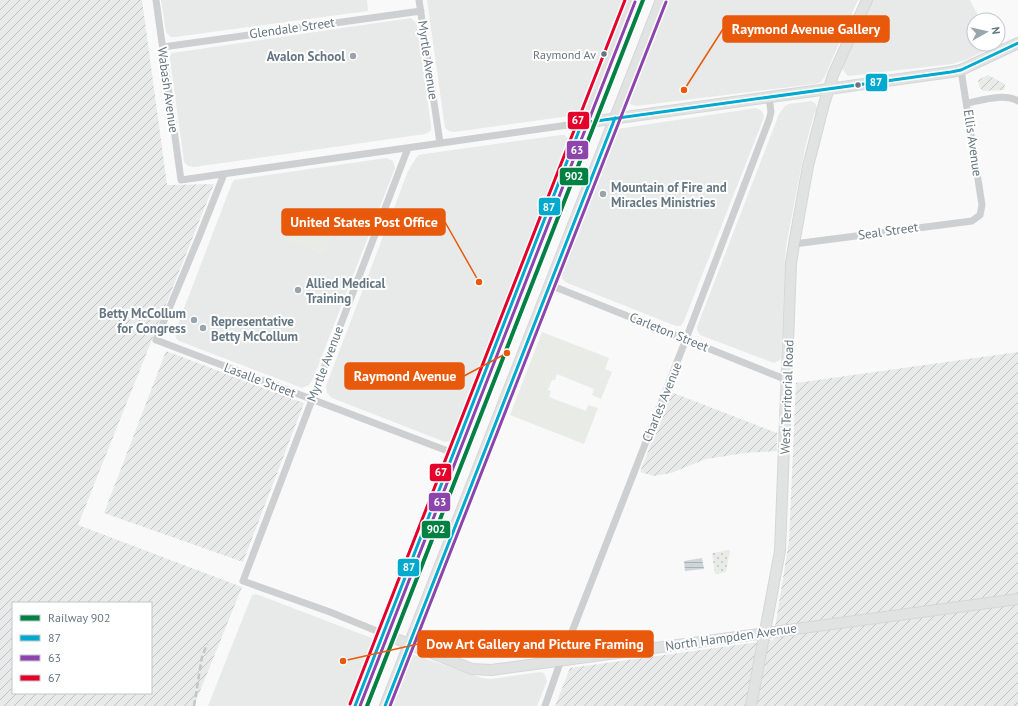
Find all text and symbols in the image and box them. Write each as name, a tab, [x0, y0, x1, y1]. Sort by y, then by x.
north arrow	[966, 12, 1006, 52]
street label: Glendale Street	[248, 14, 336, 42]
callout: Raymond Avenue Gallery	[723, 16, 889, 42]
street label: Myrtle Avenue	[414, 19, 442, 101]
text: Raymond Avenue Gallery	[732, 20, 881, 38]
text: N	[988, 26, 1003, 35]
street label: Wabash Avenue	[154, 46, 182, 134]
place label: Raymond Av	[533, 47, 596, 62]
place label: Avalon School	[267, 48, 345, 65]
marker: Raymond Av	[599, 49, 609, 59]
marker: Avalon School	[348, 51, 358, 61]
line badge: 87	[865, 73, 888, 92]
text: 87	[870, 75, 882, 89]
unlabelled marker	[853, 80, 863, 90]
street label: Ellis Avenue	[960, 109, 986, 177]
line badge: 67	[567, 111, 590, 130]
text: 67	[572, 113, 584, 127]
line badge: 63	[566, 140, 589, 160]
text: 63	[571, 143, 583, 157]
line badge: 902	[559, 167, 589, 186]
text: 902	[565, 169, 583, 183]
place label: Mountain of Fire and Miracles Ministries	[611, 179, 727, 211]
marker: Mountain of Fire and Miracles Ministries	[598, 189, 608, 199]
line badge: 87	[538, 197, 561, 216]
text: 87	[543, 200, 555, 214]
callout: United States Post Office	[282, 209, 445, 235]
text: United States Post Office	[290, 213, 438, 231]
street label: Seal Street	[857, 218, 920, 244]
place label: Allied Medical Training	[306, 275, 385, 307]
marker: Allied Medical Training	[293, 285, 303, 295]
place label: Betty McCollum for Congress	[99, 305, 187, 337]
street label: Carleton Street	[627, 308, 711, 356]
place label: Representative Betty McCollum	[211, 313, 298, 345]
marker: Betty McCollum for Congress	[189, 315, 199, 325]
marker: Representative Betty McCollum	[198, 323, 208, 333]
street label: Myrtle Avenue	[303, 324, 347, 404]
street label: West Territorial Road	[777, 339, 797, 455]
street label: Lasalle Street	[222, 358, 299, 402]
street label: Charles Avenue	[638, 359, 686, 445]
callout: Raymond Avenue	[345, 363, 464, 389]
text: Raymond Avenue	[354, 367, 456, 385]
line badge: 67	[429, 463, 452, 482]
text: 67	[435, 465, 447, 479]
line badge: 63	[428, 492, 451, 512]
text: 63	[434, 495, 446, 509]
line badge: 902	[421, 520, 451, 539]
text: 902	[427, 522, 445, 536]
line badge: 87	[397, 558, 420, 577]
text: 87	[403, 560, 415, 574]
legend	[12, 602, 152, 694]
text: Railway 902	[48, 610, 110, 625]
street label: North Hampden Avenue	[664, 619, 798, 655]
text: 87	[48, 630, 61, 645]
callout: Dow Art Gallery and Picture Framing	[418, 631, 653, 657]
text: Dow Art Gallery and Picture Framing	[426, 635, 644, 653]
text: 63	[48, 650, 61, 665]
text: 67	[48, 670, 61, 685]

